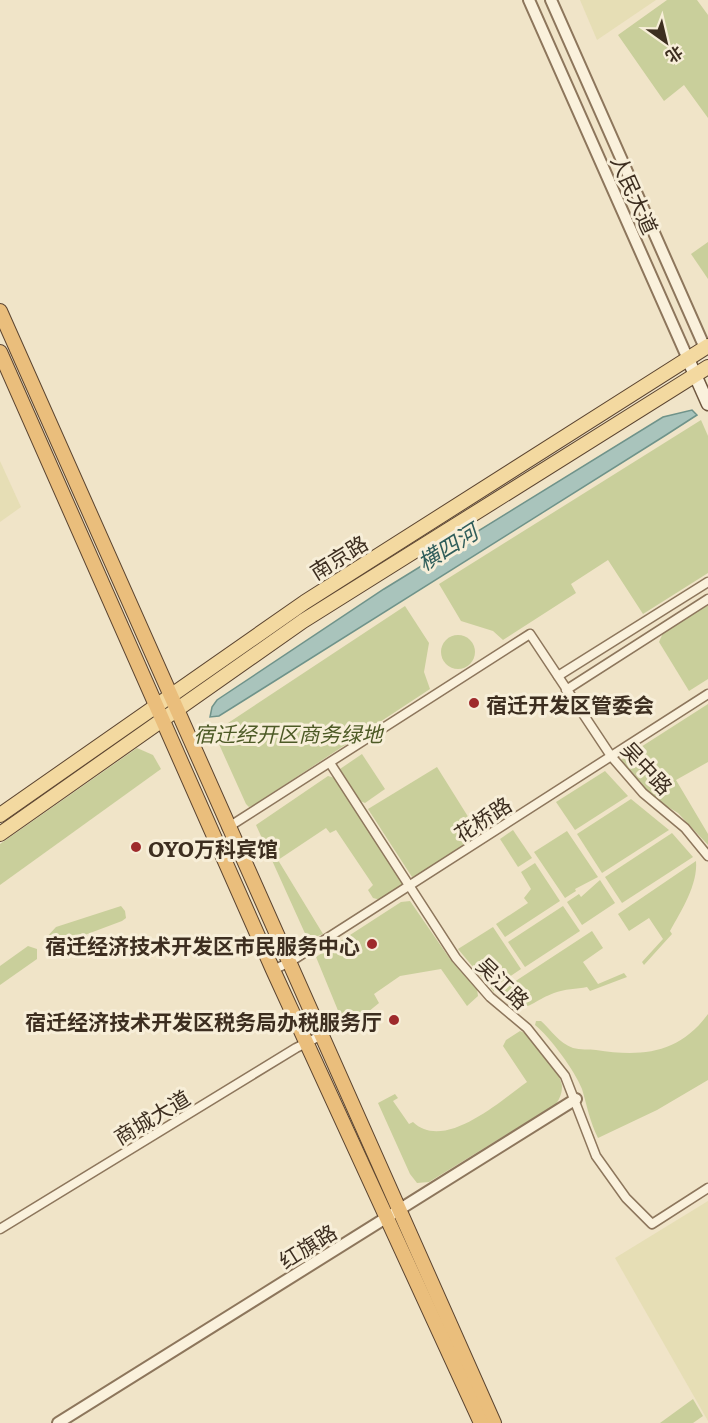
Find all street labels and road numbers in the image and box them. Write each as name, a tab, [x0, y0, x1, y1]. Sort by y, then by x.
street label: 人民大道	[605, 149, 667, 239]
street label: 南京路	[303, 526, 373, 586]
street label: 吴中路	[615, 733, 681, 801]
street label: 花桥路	[447, 788, 517, 848]
street label: 吴江路	[471, 949, 537, 1015]
street label: 商城大道	[107, 1081, 195, 1151]
street label: 红旗路	[272, 1215, 342, 1275]

